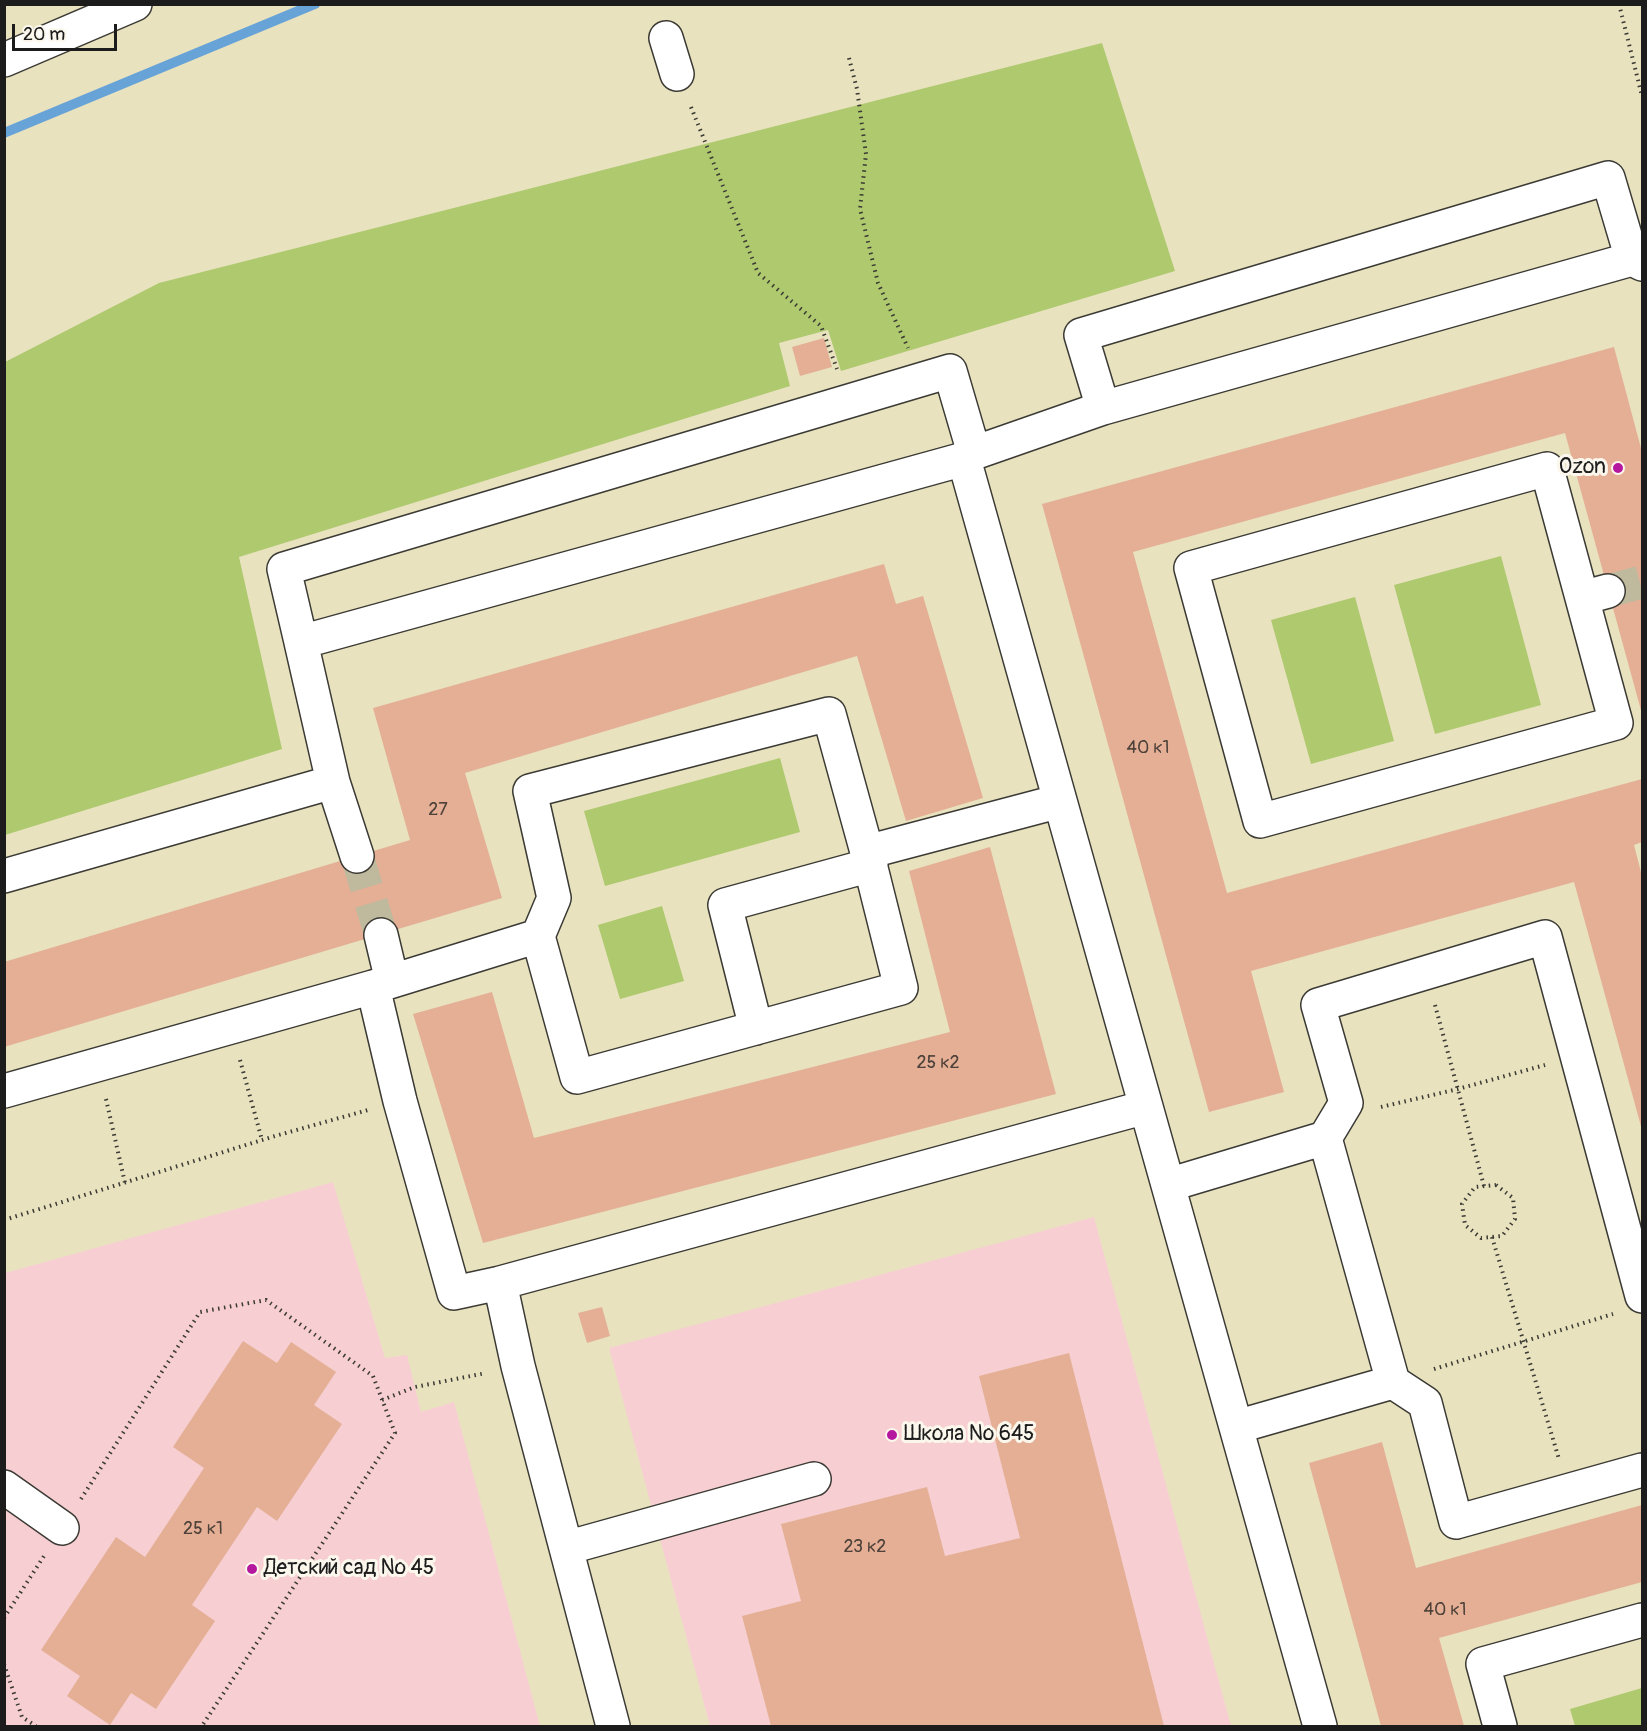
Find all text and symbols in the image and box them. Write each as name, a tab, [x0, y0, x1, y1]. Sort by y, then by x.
scale bar	[15, 12, 120, 50]
text: 20 m	[23, 23, 65, 46]
place label: Ozon	[1559, 455, 1606, 481]
marker: Ozon	[1611, 461, 1625, 475]
house number: 40 к1	[1127, 737, 1169, 759]
house number: 27	[428, 799, 448, 821]
house number: 25 к2	[916, 1052, 960, 1074]
place label: Школа № 645	[904, 1422, 1034, 1448]
marker: Школа № 645	[885, 1428, 899, 1442]
house number: 25 к1	[183, 1518, 223, 1540]
house number: 23 к2	[844, 1536, 886, 1558]
place label: Детский сад № 45	[264, 1556, 434, 1582]
marker: Детский сад № 45	[245, 1562, 259, 1576]
house number: 40 к1	[1424, 1599, 1466, 1621]

